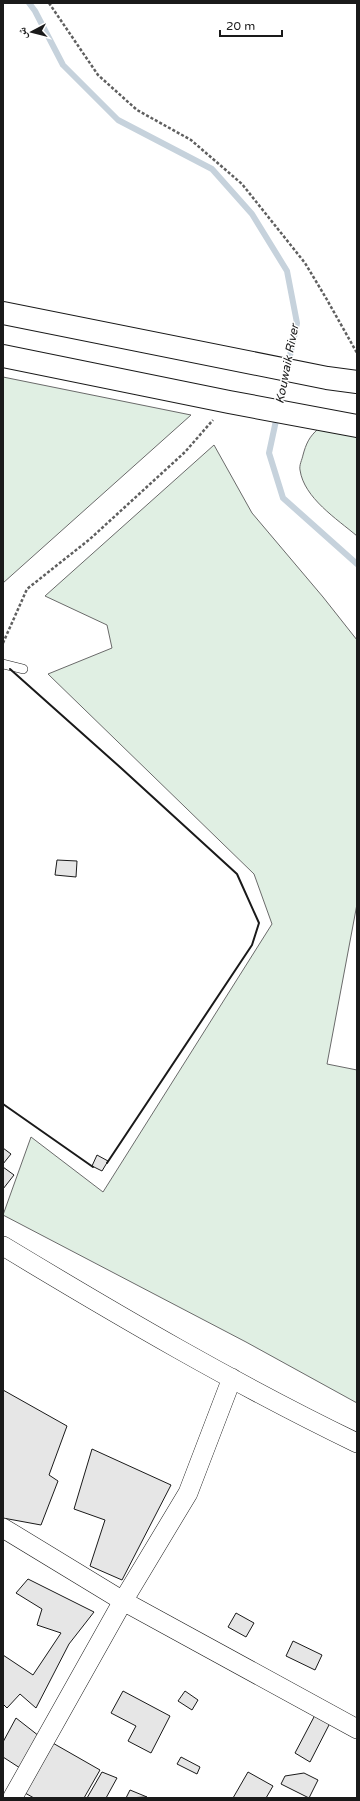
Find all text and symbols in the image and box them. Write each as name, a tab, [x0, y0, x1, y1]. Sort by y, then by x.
north arrow	[12, 12, 52, 52]
scale bar	[220, 12, 282, 38]
text: 20 m	[226, 19, 255, 33]
text: ش	[15, 26, 31, 40]
water label: Kouwaik River	[272, 322, 302, 405]

